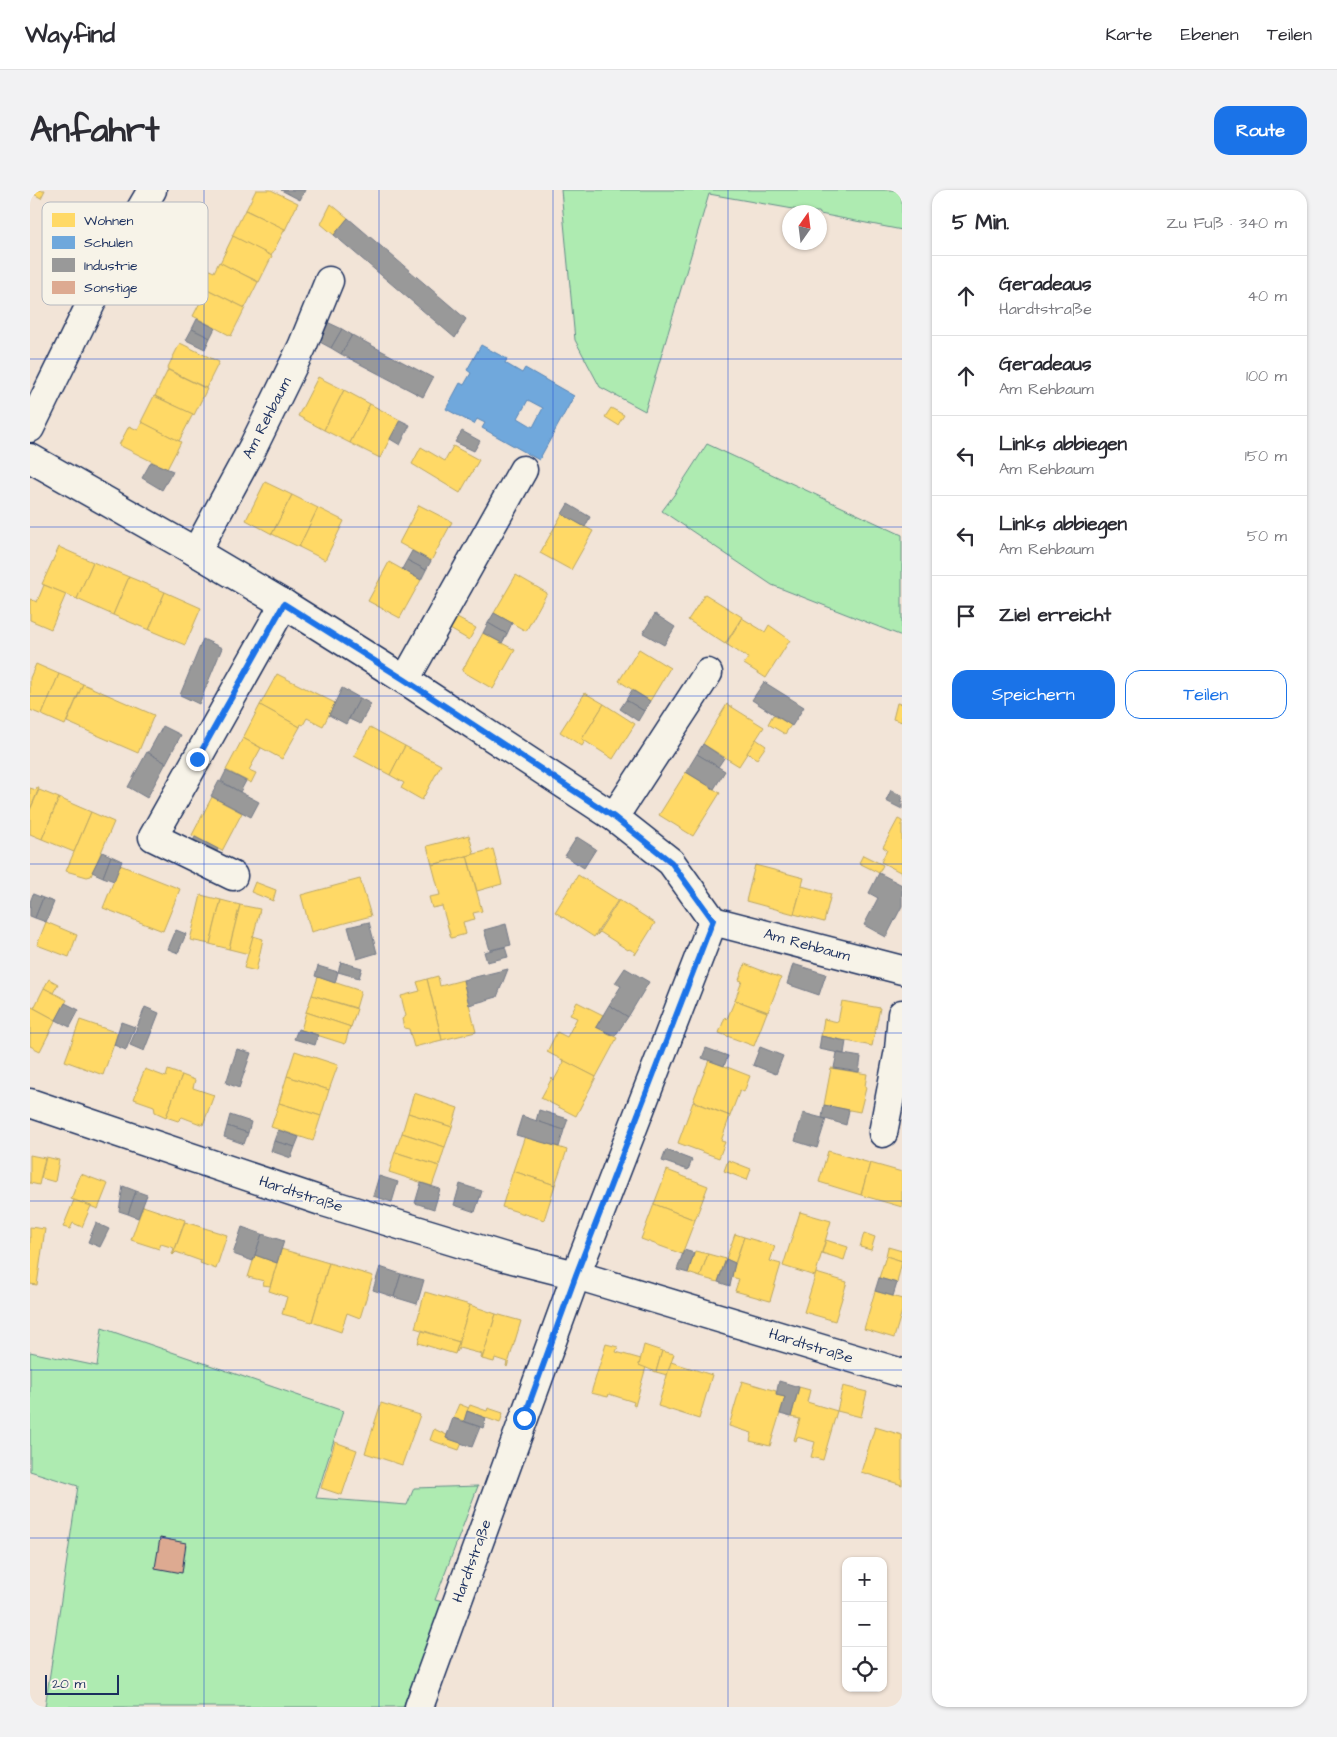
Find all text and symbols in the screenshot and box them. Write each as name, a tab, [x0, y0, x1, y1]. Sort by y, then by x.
text: Wayfind	[25, 18, 115, 52]
text: Karte	[1105, 22, 1153, 47]
text: Ebenen	[1181, 22, 1239, 47]
text: Teilen	[1267, 22, 1312, 47]
text: Anfahrt	[30, 106, 159, 155]
button: Route	[1214, 106, 1307, 155]
legend	[42, 202, 208, 305]
north arrow	[782, 205, 827, 250]
text: 5 Min.	[952, 208, 1009, 237]
text: Wohnen	[84, 211, 134, 231]
text: Zu Fuß · 340 m	[1166, 212, 1287, 234]
text: Schulen	[84, 233, 133, 253]
text: Industrie	[84, 256, 138, 276]
text: Geradeaus	[999, 271, 1091, 298]
text: Sonstige	[84, 278, 138, 298]
icon: ahead	[952, 282, 980, 310]
text: 40 m	[1247, 285, 1287, 307]
text: Hardtstraße	[999, 298, 1092, 320]
text: Geradeaus	[999, 351, 1091, 378]
icon: ahead	[952, 362, 980, 390]
text: 100 m	[1246, 365, 1287, 387]
street label: Am Rehbaum	[237, 373, 297, 462]
text: Am Rehbaum	[999, 378, 1094, 400]
text: Links abbiegen	[999, 431, 1127, 458]
icon: left	[952, 442, 980, 470]
text: 150 m	[1245, 445, 1287, 467]
text: Am Rehbaum	[999, 458, 1094, 480]
text: Links abbiegen	[999, 511, 1127, 538]
icon: left	[952, 522, 980, 550]
text: 50 m	[1247, 525, 1287, 547]
text: Am Rehbaum	[999, 538, 1094, 560]
icon: arrive	[952, 602, 980, 630]
text: Ziel erreicht	[999, 602, 1111, 629]
button: Speichern	[952, 670, 1115, 719]
button: Teilen	[1125, 670, 1287, 719]
route end	[186, 748, 209, 771]
street label: Am Rehbaum	[761, 923, 853, 967]
street label: Hardtstraße	[256, 1171, 346, 1217]
street label: Hardtstraße	[766, 1323, 856, 1369]
route start	[513, 1407, 536, 1430]
street label: Hardtstraße	[447, 1517, 497, 1605]
map controls	[842, 1557, 887, 1692]
button: +	[842, 1557, 887, 1602]
button: −	[842, 1602, 887, 1647]
button: locate	[842, 1647, 887, 1692]
scale bar	[45, 1672, 119, 1695]
text: 20 m	[52, 1674, 85, 1694]

